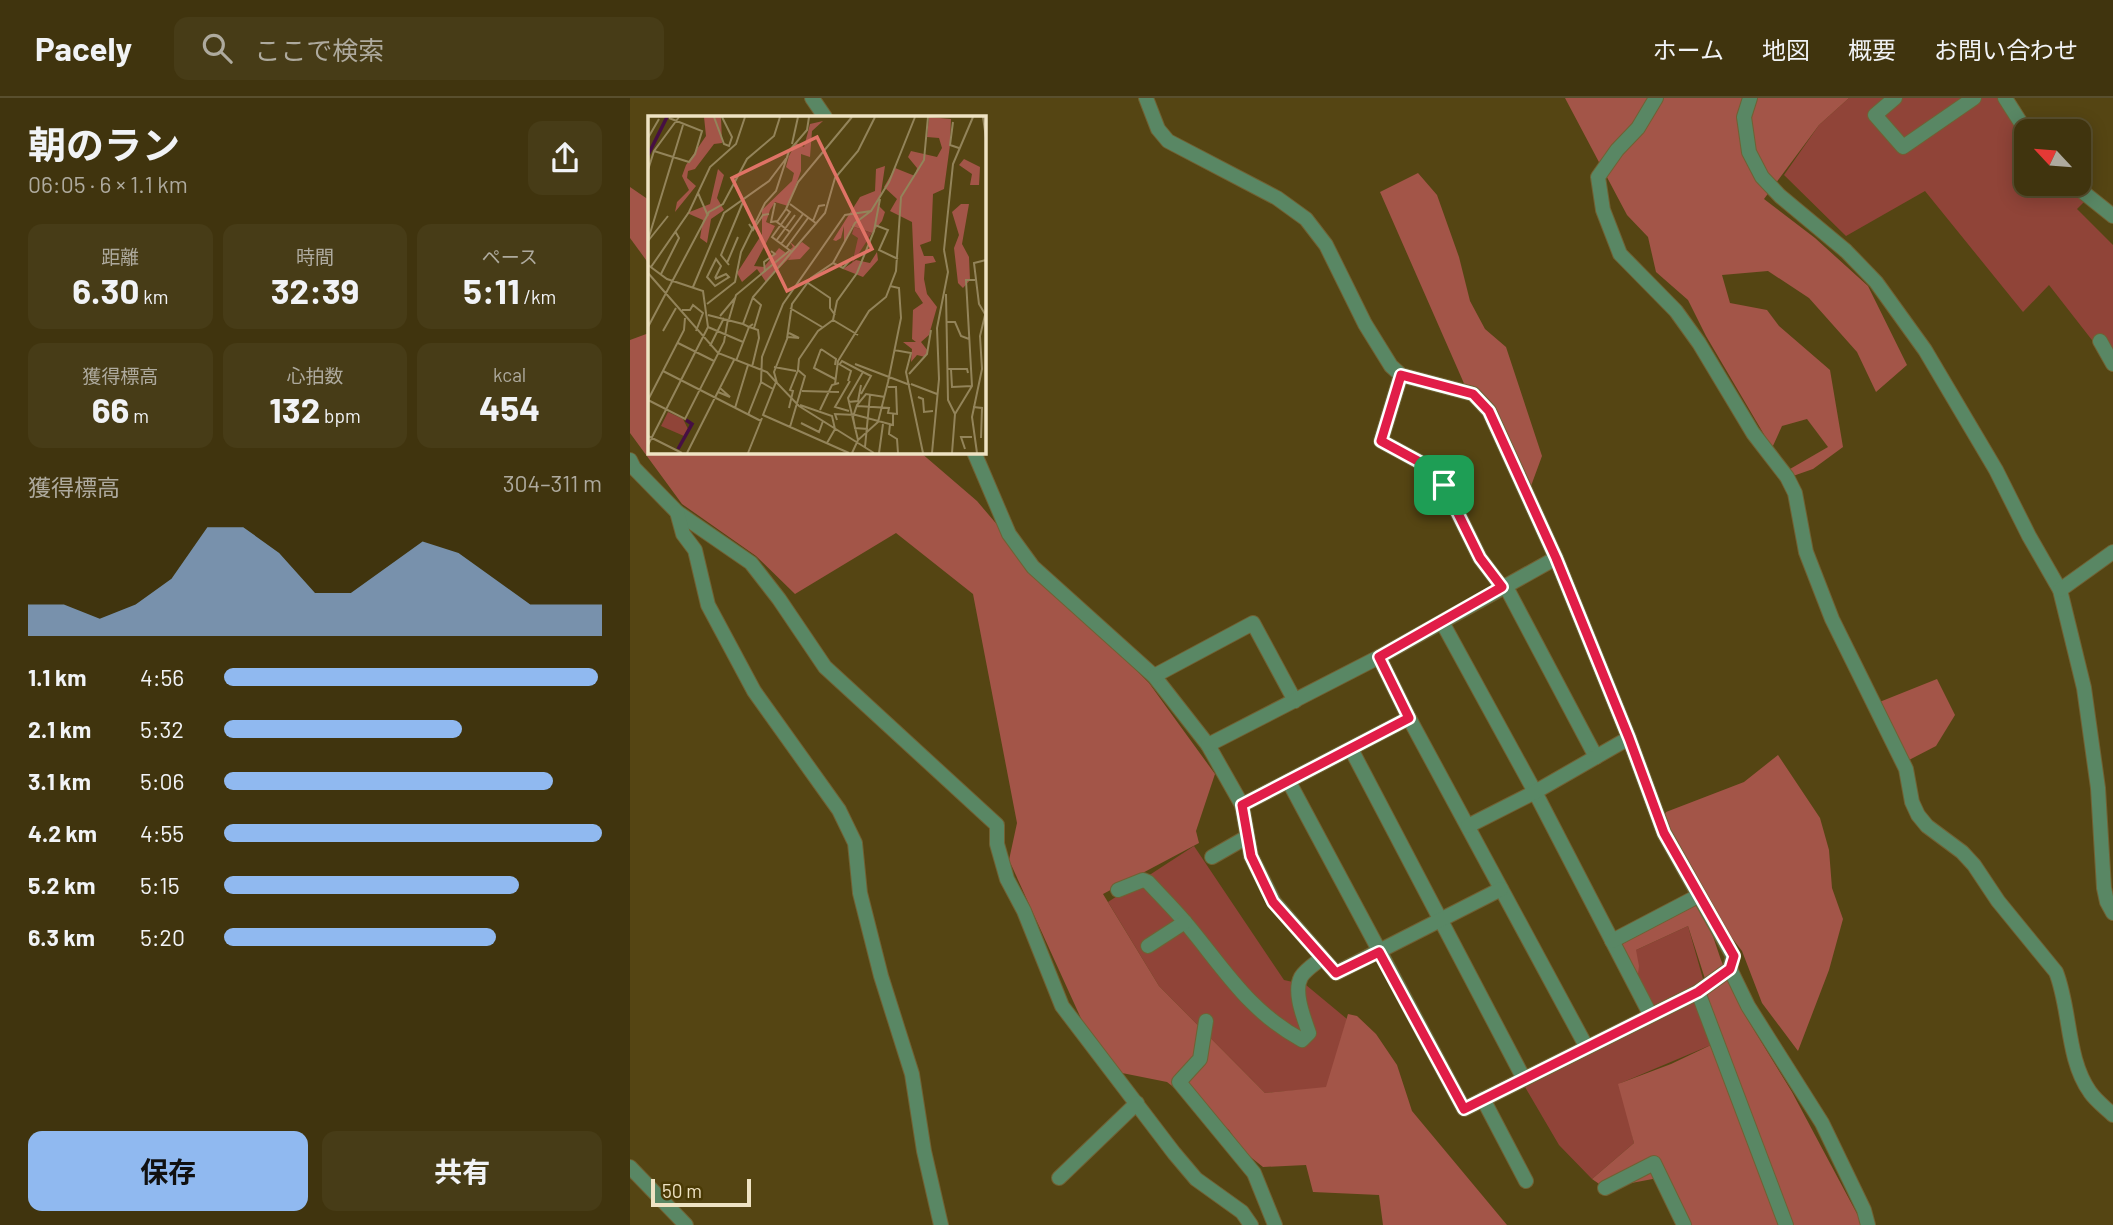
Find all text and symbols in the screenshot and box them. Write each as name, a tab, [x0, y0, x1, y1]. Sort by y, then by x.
search box	[174, 17, 664, 80]
text: Pacely	[35, 28, 132, 68]
icon: search	[198, 29, 236, 67]
text: ここで検索	[254, 34, 384, 65]
text: ホーム	[1653, 35, 1724, 64]
text: 地図	[1762, 35, 1810, 64]
text: 概要	[1848, 35, 1896, 64]
text: お問い合わせ	[1934, 35, 2078, 64]
inset map	[648, 116, 985, 453]
north arrow	[2014, 119, 2091, 196]
map controls	[2014, 119, 2091, 196]
text: 朝のラン	[28, 121, 180, 167]
button: share	[528, 121, 602, 195]
text: 06:05 · 6 × 1.1 km	[28, 170, 188, 198]
text: 距離	[101, 245, 139, 268]
text: 時間	[296, 245, 334, 268]
text: ペース	[482, 245, 538, 268]
text: 6.30	[72, 269, 139, 311]
text: 32:39	[271, 269, 359, 311]
text: 5:11	[463, 269, 520, 311]
text: km	[139, 285, 168, 308]
text: /km	[520, 285, 556, 308]
text: kcal	[493, 363, 526, 386]
text: 獲得標高	[82, 364, 158, 387]
text: 心拍数	[286, 364, 344, 387]
text: 454	[479, 386, 540, 428]
text: 66	[92, 388, 129, 430]
text: 132	[269, 388, 320, 430]
text: m	[129, 404, 149, 427]
text: bpm	[320, 404, 361, 427]
pin	[1414, 455, 1474, 515]
icon: arrive	[1425, 466, 1463, 504]
text: 304–311 m	[503, 469, 602, 497]
text: 獲得標高	[28, 473, 120, 501]
text: 1.1 km	[28, 663, 87, 691]
text: 4:56	[140, 663, 184, 691]
text: 2.1 km	[28, 715, 91, 743]
text: 5:32	[140, 715, 184, 743]
text: 3.1 km	[28, 767, 91, 795]
text: 5:06	[140, 767, 184, 795]
text: 4.2 km	[28, 819, 97, 847]
text: 4:55	[140, 819, 184, 847]
text: 5.2 km	[28, 871, 96, 899]
text: 5:15	[140, 871, 180, 899]
text: 6.3 km	[28, 923, 95, 951]
text: 5:20	[140, 923, 185, 951]
button: 保存	[28, 1131, 308, 1211]
button: 共有	[322, 1131, 602, 1211]
scale bar	[651, 1176, 751, 1208]
text: 50 m	[662, 1179, 702, 1202]

